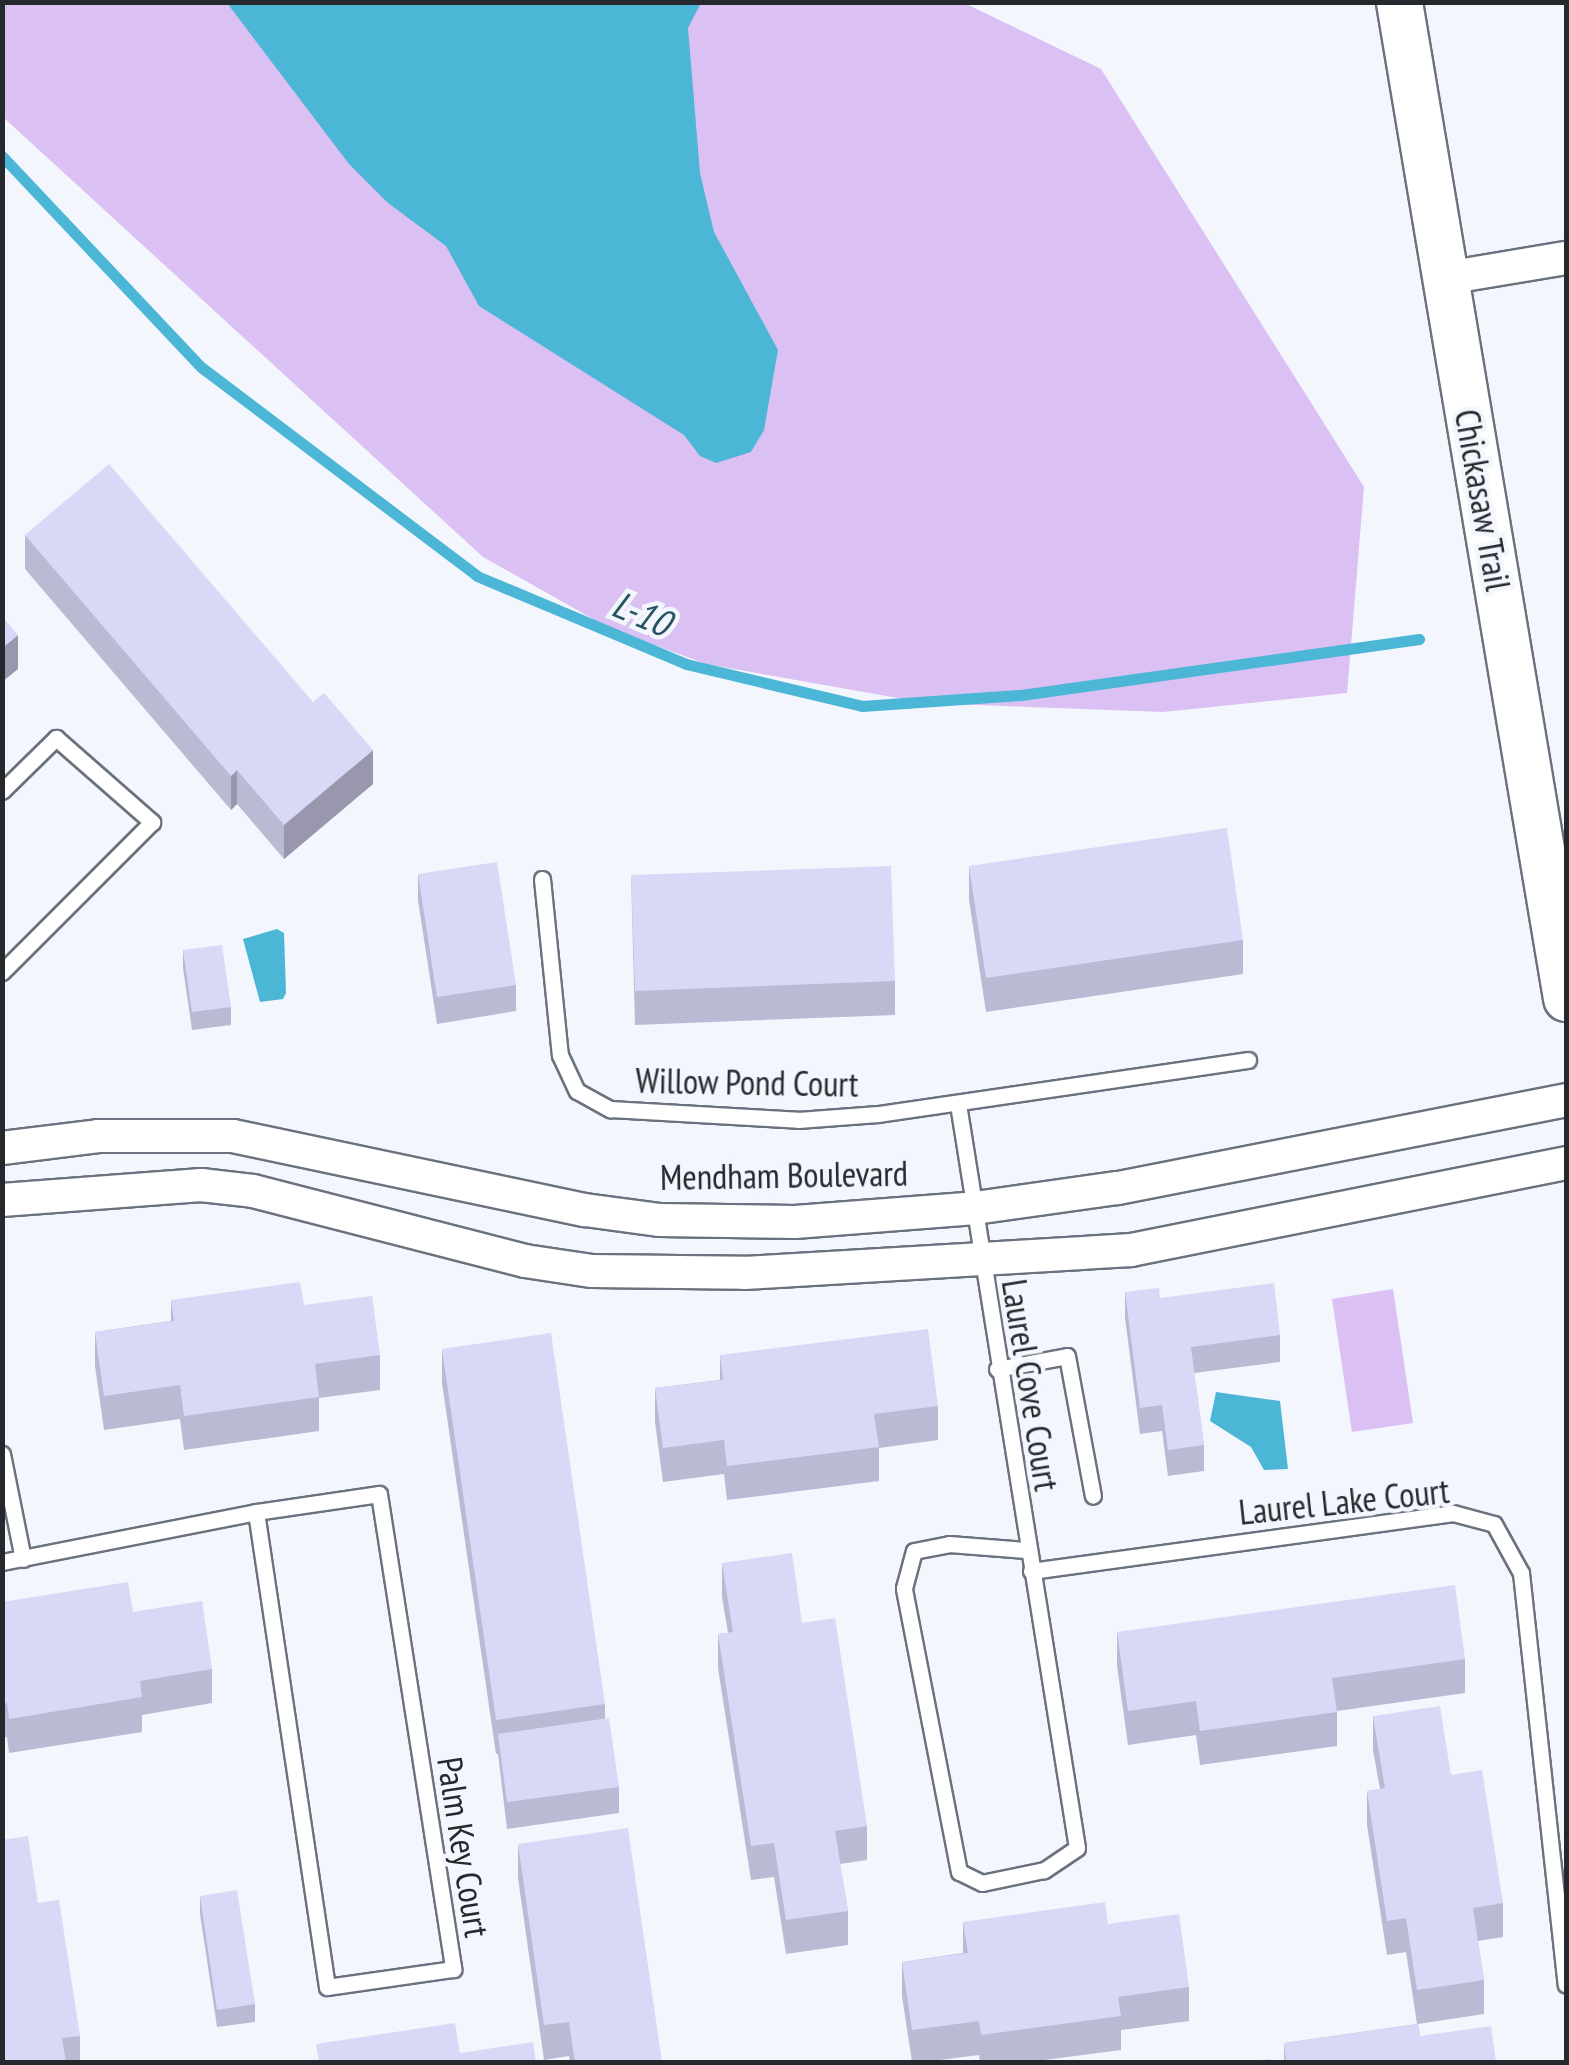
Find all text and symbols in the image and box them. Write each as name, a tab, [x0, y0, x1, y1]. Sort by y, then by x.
street label: Chickasaw Trail	[1446, 405, 1520, 595]
water label: L-10	[606, 581, 678, 645]
street label: Willow Pond Court	[635, 1059, 859, 1105]
street label: Mendham Boulevard	[660, 1152, 908, 1198]
street label: Laurel Cove Court	[994, 1276, 1068, 1494]
street label: Laurel Lake Court	[1237, 1469, 1451, 1533]
street label: Palm Key Court	[429, 1753, 499, 1941]

